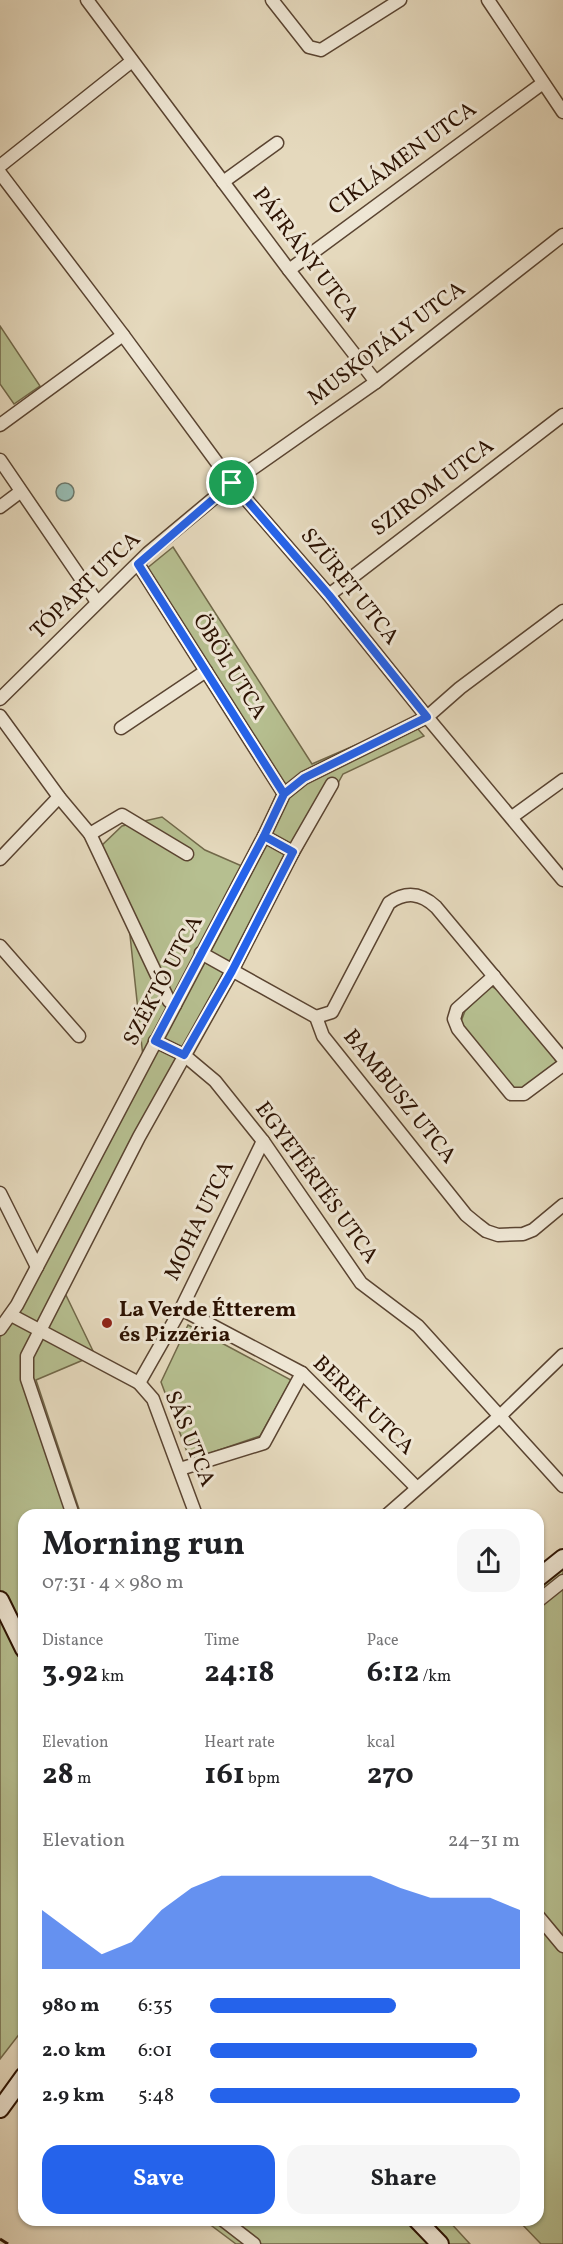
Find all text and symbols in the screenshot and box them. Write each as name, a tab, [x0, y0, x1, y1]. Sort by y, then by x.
street label: CIKLÁMEN UTCA	[323, 95, 483, 223]
street label: PÁFRÁNY UTCA	[244, 181, 366, 329]
street label: MUSKOTÁLY UTCA	[302, 274, 472, 414]
street label: SZIROM UTCA	[365, 431, 501, 545]
pin	[206, 457, 257, 508]
icon: arrive	[215, 466, 248, 499]
street label: SZÜRET UTCA	[292, 522, 406, 652]
street label: TÓPART UTCA	[24, 525, 148, 647]
street label: ÖBÖL UTCA	[184, 608, 274, 726]
street label: SZÉKTÓ UTCA	[117, 910, 211, 1052]
street label: BAMBUSZ UTCA	[335, 1023, 463, 1171]
street label: EGYETÉRTÉS UTCA	[247, 1096, 385, 1270]
street label: MOHA UTCA	[158, 1156, 242, 1286]
place label: La Verde Étterem és Pizzéria	[119, 1295, 296, 1351]
marker: La Verde Étterem és Pizzéria	[100, 1316, 114, 1330]
street label: BEREK UTCA	[305, 1349, 421, 1463]
street label: SÁS UTCA	[156, 1386, 222, 1492]
text: Morning run	[42, 1523, 245, 1569]
button: share	[457, 1529, 520, 1592]
text: 07:31 · 4 × 980 m	[42, 1569, 184, 1597]
text: Distance	[42, 1630, 103, 1652]
text: Time	[204, 1630, 239, 1652]
text: Pace	[367, 1630, 399, 1652]
text: 3.92	[42, 1652, 98, 1694]
text: 24:18	[204, 1652, 275, 1694]
text: 6:12	[367, 1652, 419, 1694]
text: km	[98, 1666, 124, 1688]
text: /km	[419, 1666, 451, 1688]
text: Elevation	[42, 1732, 109, 1754]
text: Heart rate	[204, 1732, 275, 1754]
text: kcal	[367, 1732, 395, 1754]
text: 28	[42, 1754, 74, 1796]
text: 161	[204, 1754, 245, 1796]
text: 270	[367, 1754, 414, 1796]
text: m	[74, 1768, 91, 1790]
text: bpm	[245, 1768, 280, 1790]
text: Elevation	[42, 1827, 125, 1855]
text: 24–31 m	[448, 1827, 520, 1855]
text: 980 m	[42, 1992, 100, 2020]
text: 6:35	[138, 1992, 173, 2020]
text: 2.0 km	[42, 2037, 106, 2065]
text: 6:01	[138, 2037, 173, 2065]
text: 2.9 km	[42, 2082, 105, 2110]
text: 5:48	[138, 2082, 174, 2110]
button: Save	[42, 2145, 275, 2214]
button: Share	[287, 2145, 520, 2214]

